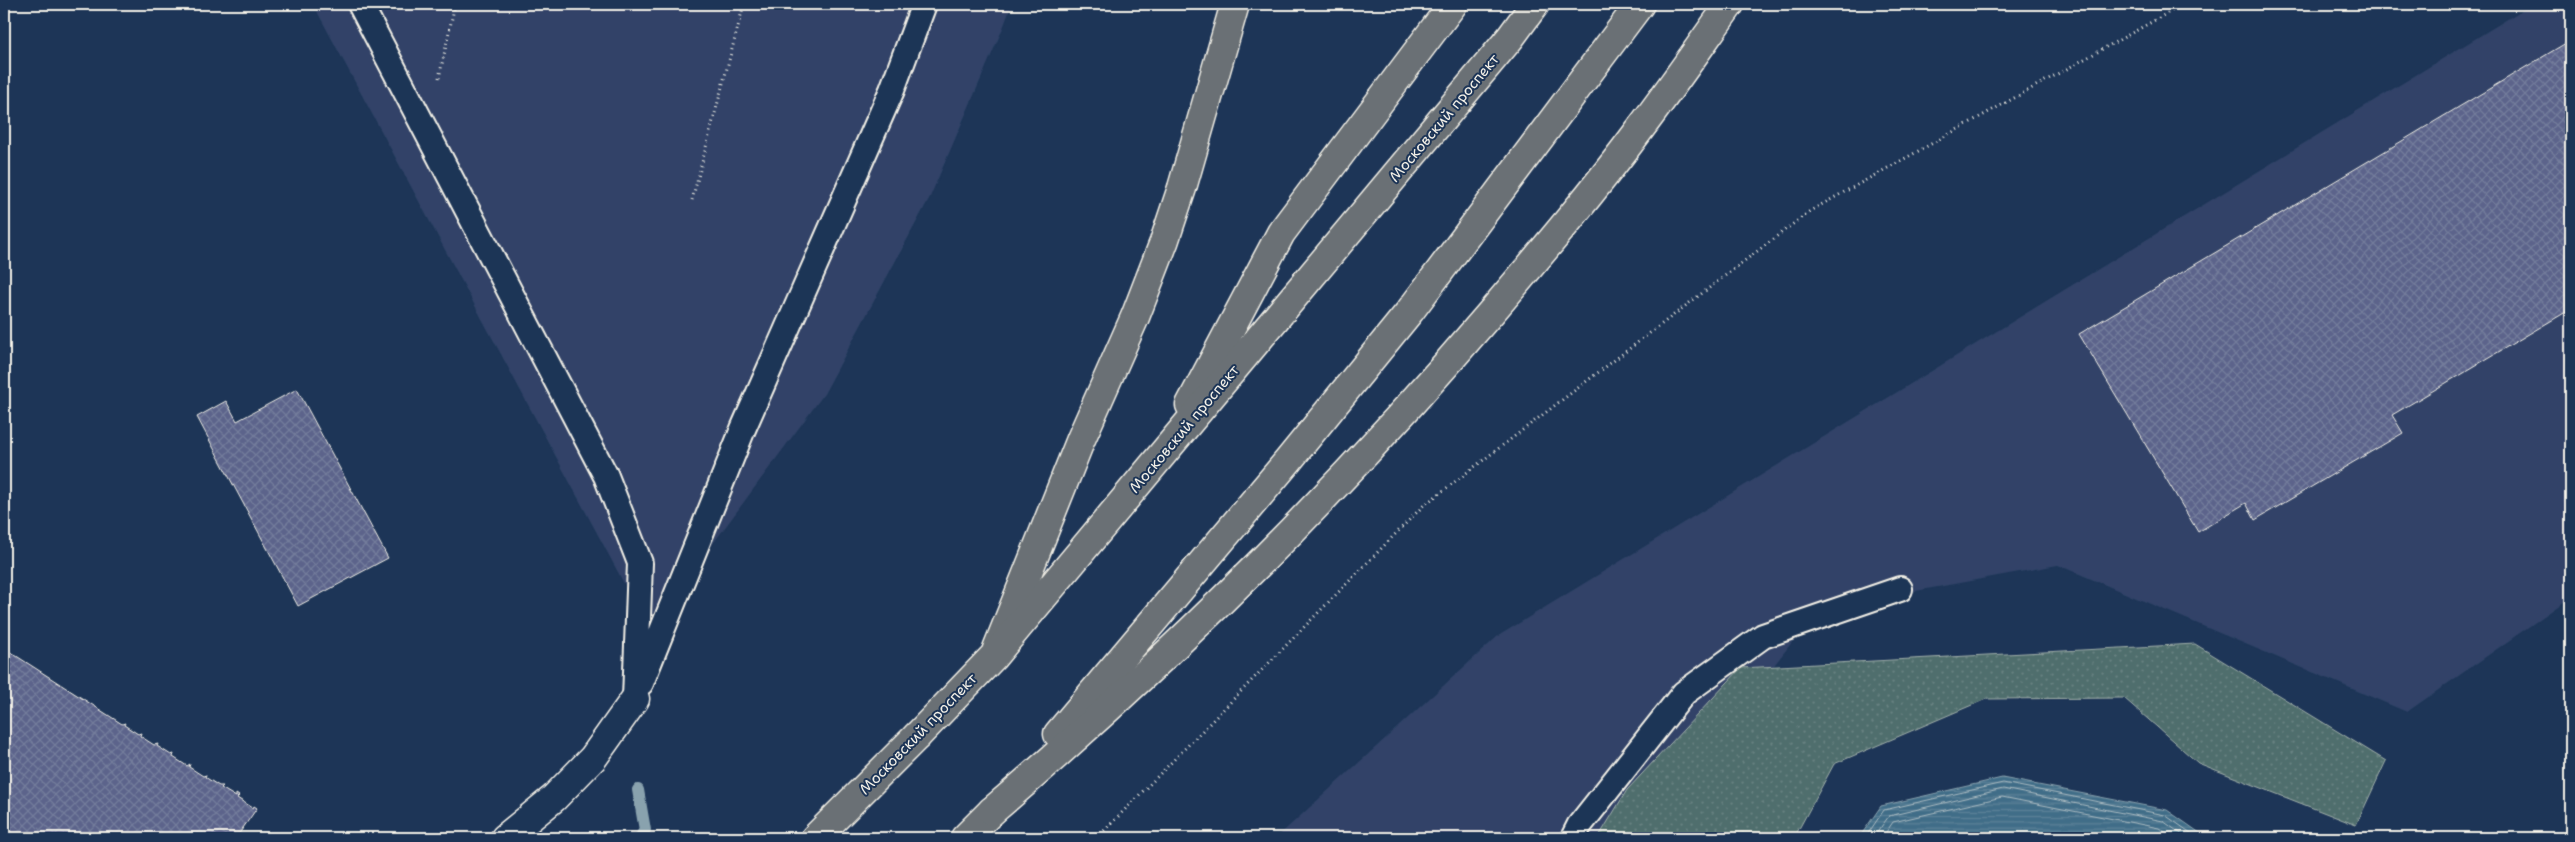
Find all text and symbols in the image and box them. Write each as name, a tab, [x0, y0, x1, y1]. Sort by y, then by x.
street label: Московский проспект	[1384, 49, 1504, 186]
street label: Московский проспект	[1124, 360, 1244, 497]
street label: Московский проспект	[855, 669, 981, 799]

